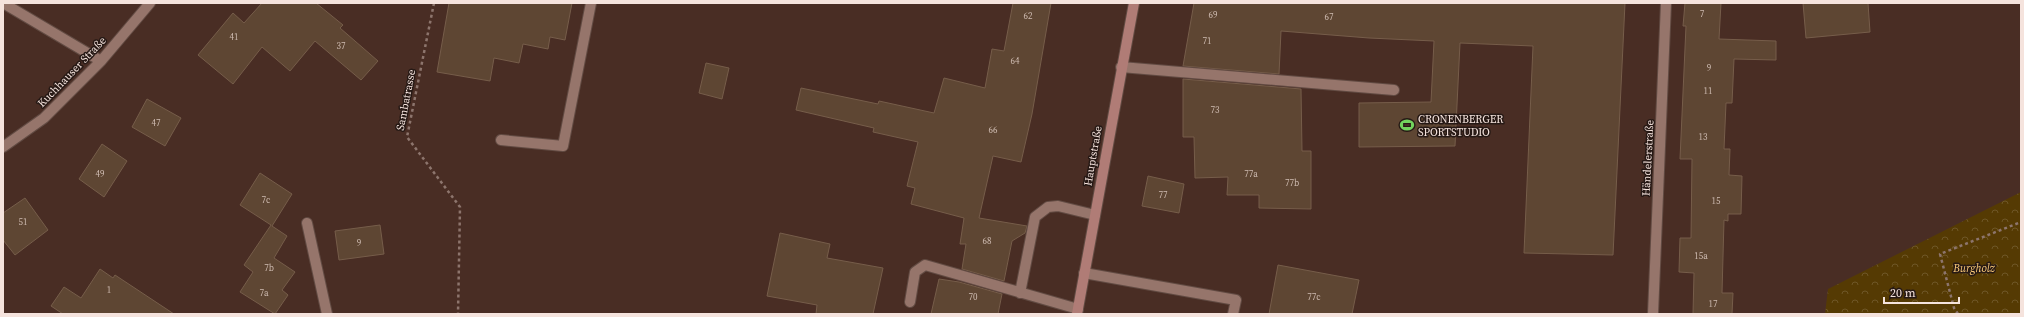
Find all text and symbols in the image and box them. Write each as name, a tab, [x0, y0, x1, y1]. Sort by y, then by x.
house number: 7	[1700, 8, 1705, 20]
house number: 69	[1208, 9, 1218, 21]
house number: 62	[1023, 10, 1033, 22]
house number: 67	[1324, 11, 1334, 23]
house number: 41	[229, 31, 239, 43]
street label: Kuchhauser Straße	[34, 33, 110, 111]
house number: 71	[1202, 35, 1212, 47]
house number: 37	[336, 40, 346, 52]
house number: 64	[1010, 55, 1020, 67]
house number: 9	[1707, 62, 1712, 74]
street label: Sambatrasse	[393, 68, 419, 132]
house number: 11	[1703, 85, 1713, 97]
house number: 73	[1210, 104, 1220, 116]
place label: CRONENBERGER SPORTSTUDIO	[1418, 112, 1503, 140]
house number: 47	[151, 117, 161, 129]
sports icon: CRONENBERGER SPORTSTUDIO	[1399, 117, 1415, 133]
street label: Händelerstraße	[1639, 119, 1658, 197]
house number: 66	[988, 124, 998, 136]
street label: Hauptstraße	[1080, 124, 1106, 187]
house number: 13	[1698, 131, 1708, 143]
house number: 49	[95, 168, 105, 180]
house number: 77a	[1244, 168, 1258, 180]
house number: 77b	[1285, 177, 1299, 189]
house number: 77	[1158, 189, 1168, 201]
house number: 7c	[262, 194, 271, 206]
house number: 15	[1711, 195, 1721, 207]
house number: 51	[18, 216, 28, 228]
house number: 68	[982, 235, 992, 247]
house number: 9	[357, 237, 362, 249]
house number: 15a	[1694, 250, 1708, 262]
park label: Burgholz	[1952, 261, 1996, 276]
house number: 7b	[264, 262, 274, 274]
scale bar	[1884, 279, 1959, 305]
house number: 1	[107, 284, 111, 296]
text: 20 m	[1890, 285, 1916, 301]
house number: 7a	[259, 287, 269, 299]
house number: 70	[968, 291, 978, 303]
house number: 77c	[1307, 291, 1321, 303]
house number: 17	[1708, 298, 1718, 310]

